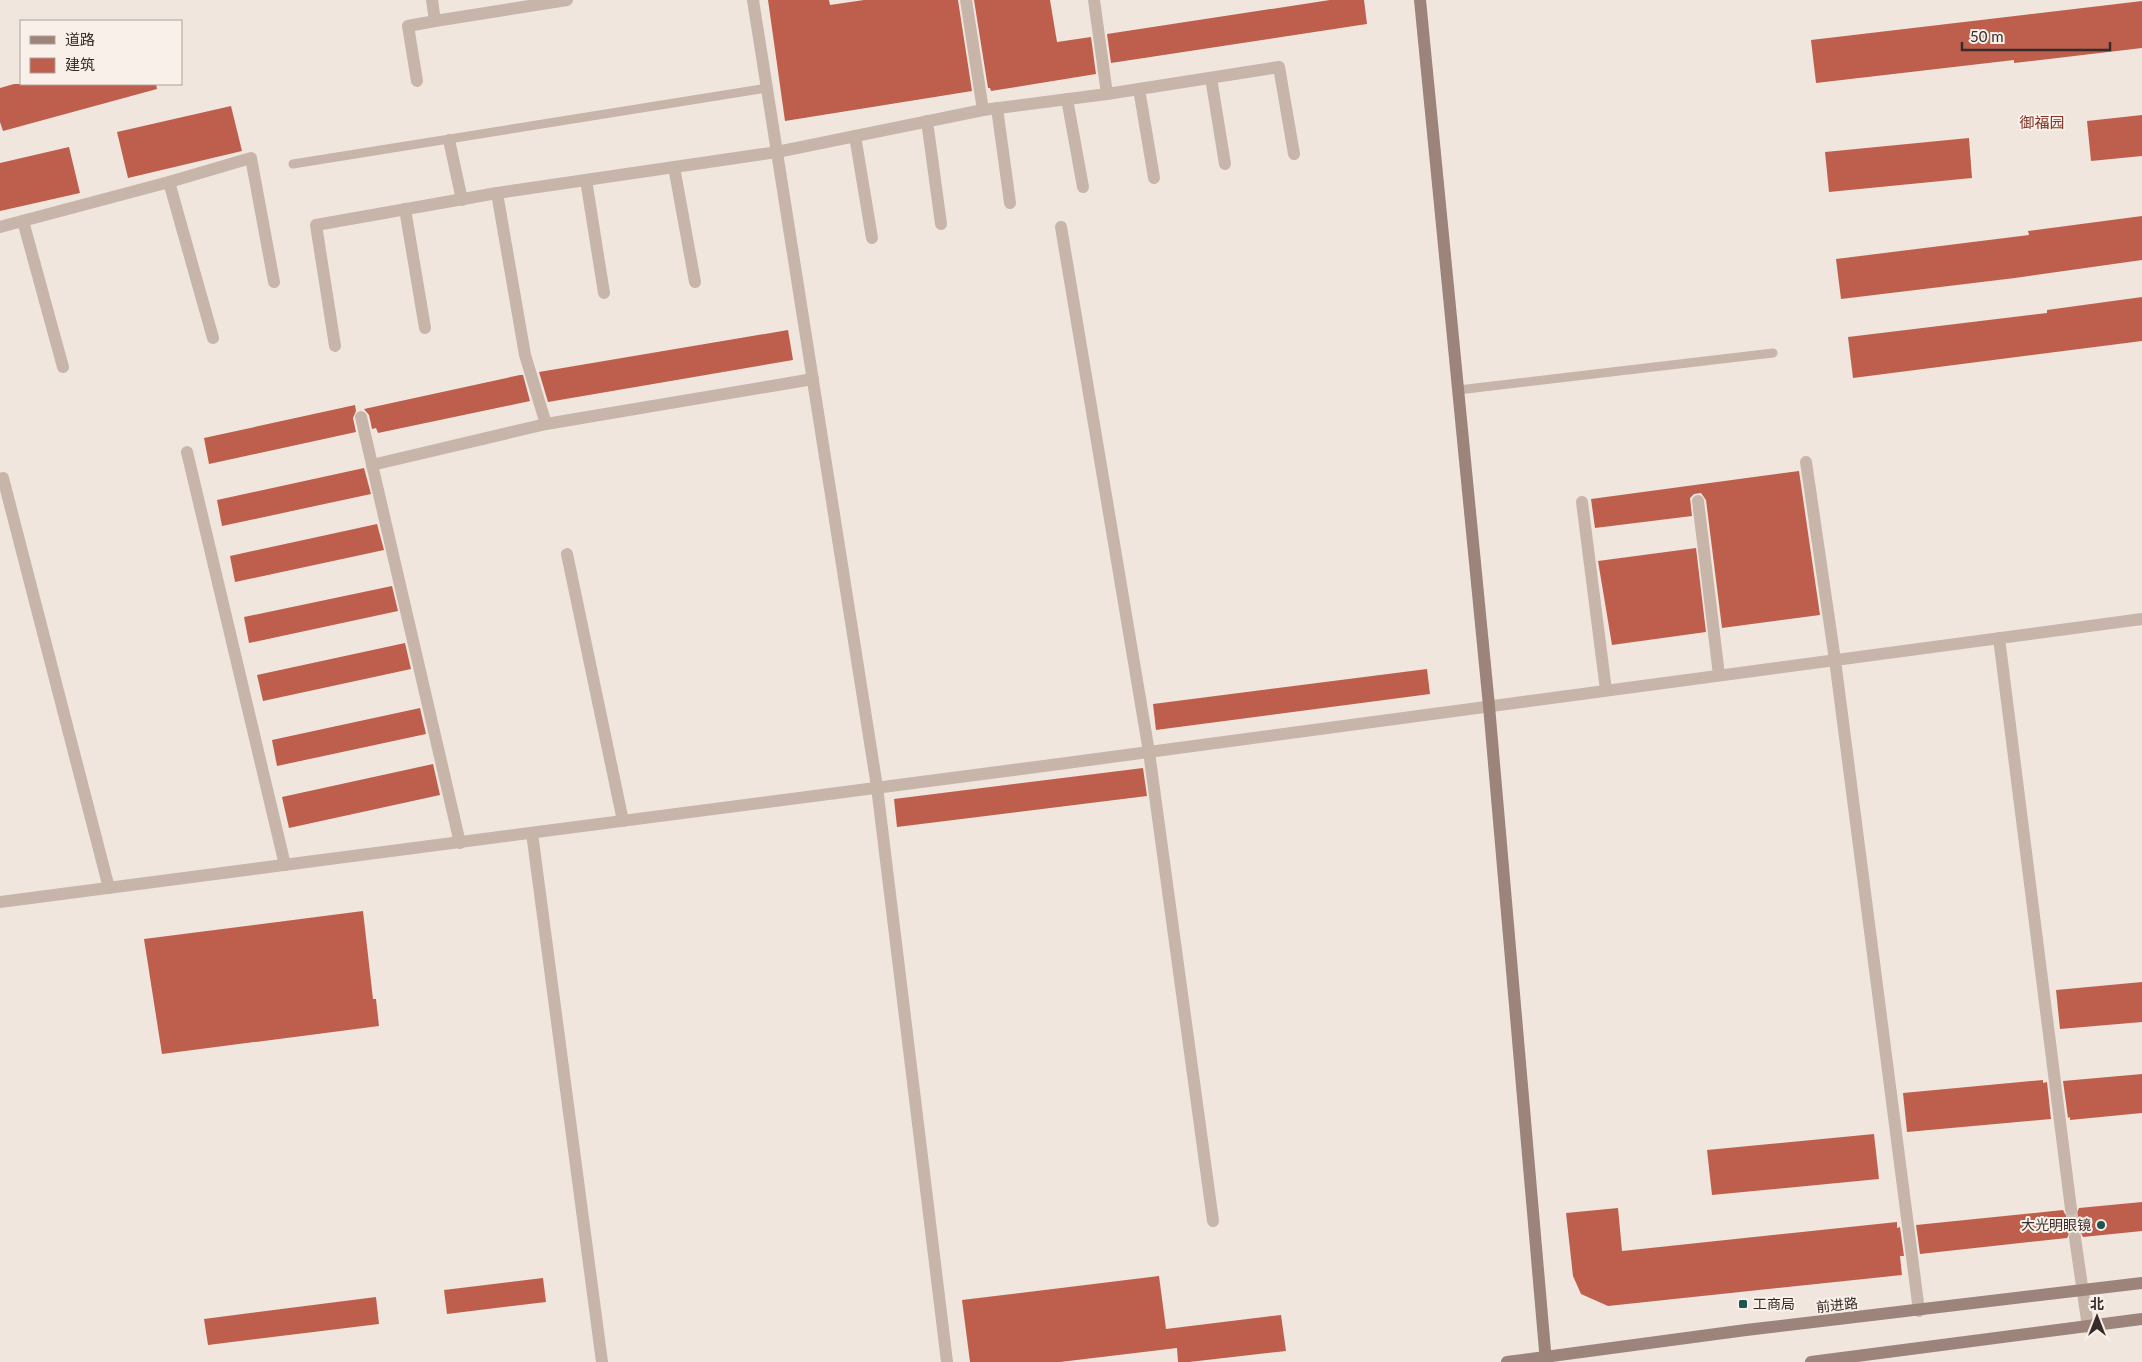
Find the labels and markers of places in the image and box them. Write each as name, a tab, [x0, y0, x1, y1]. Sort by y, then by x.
place label: 大光明眼镜	[2021, 1216, 2091, 1233]
marker: 大光明眼镜	[2095, 1219, 2107, 1231]
place label: 工商局	[1753, 1295, 1795, 1312]
marker: 工商局	[1737, 1298, 1749, 1310]

